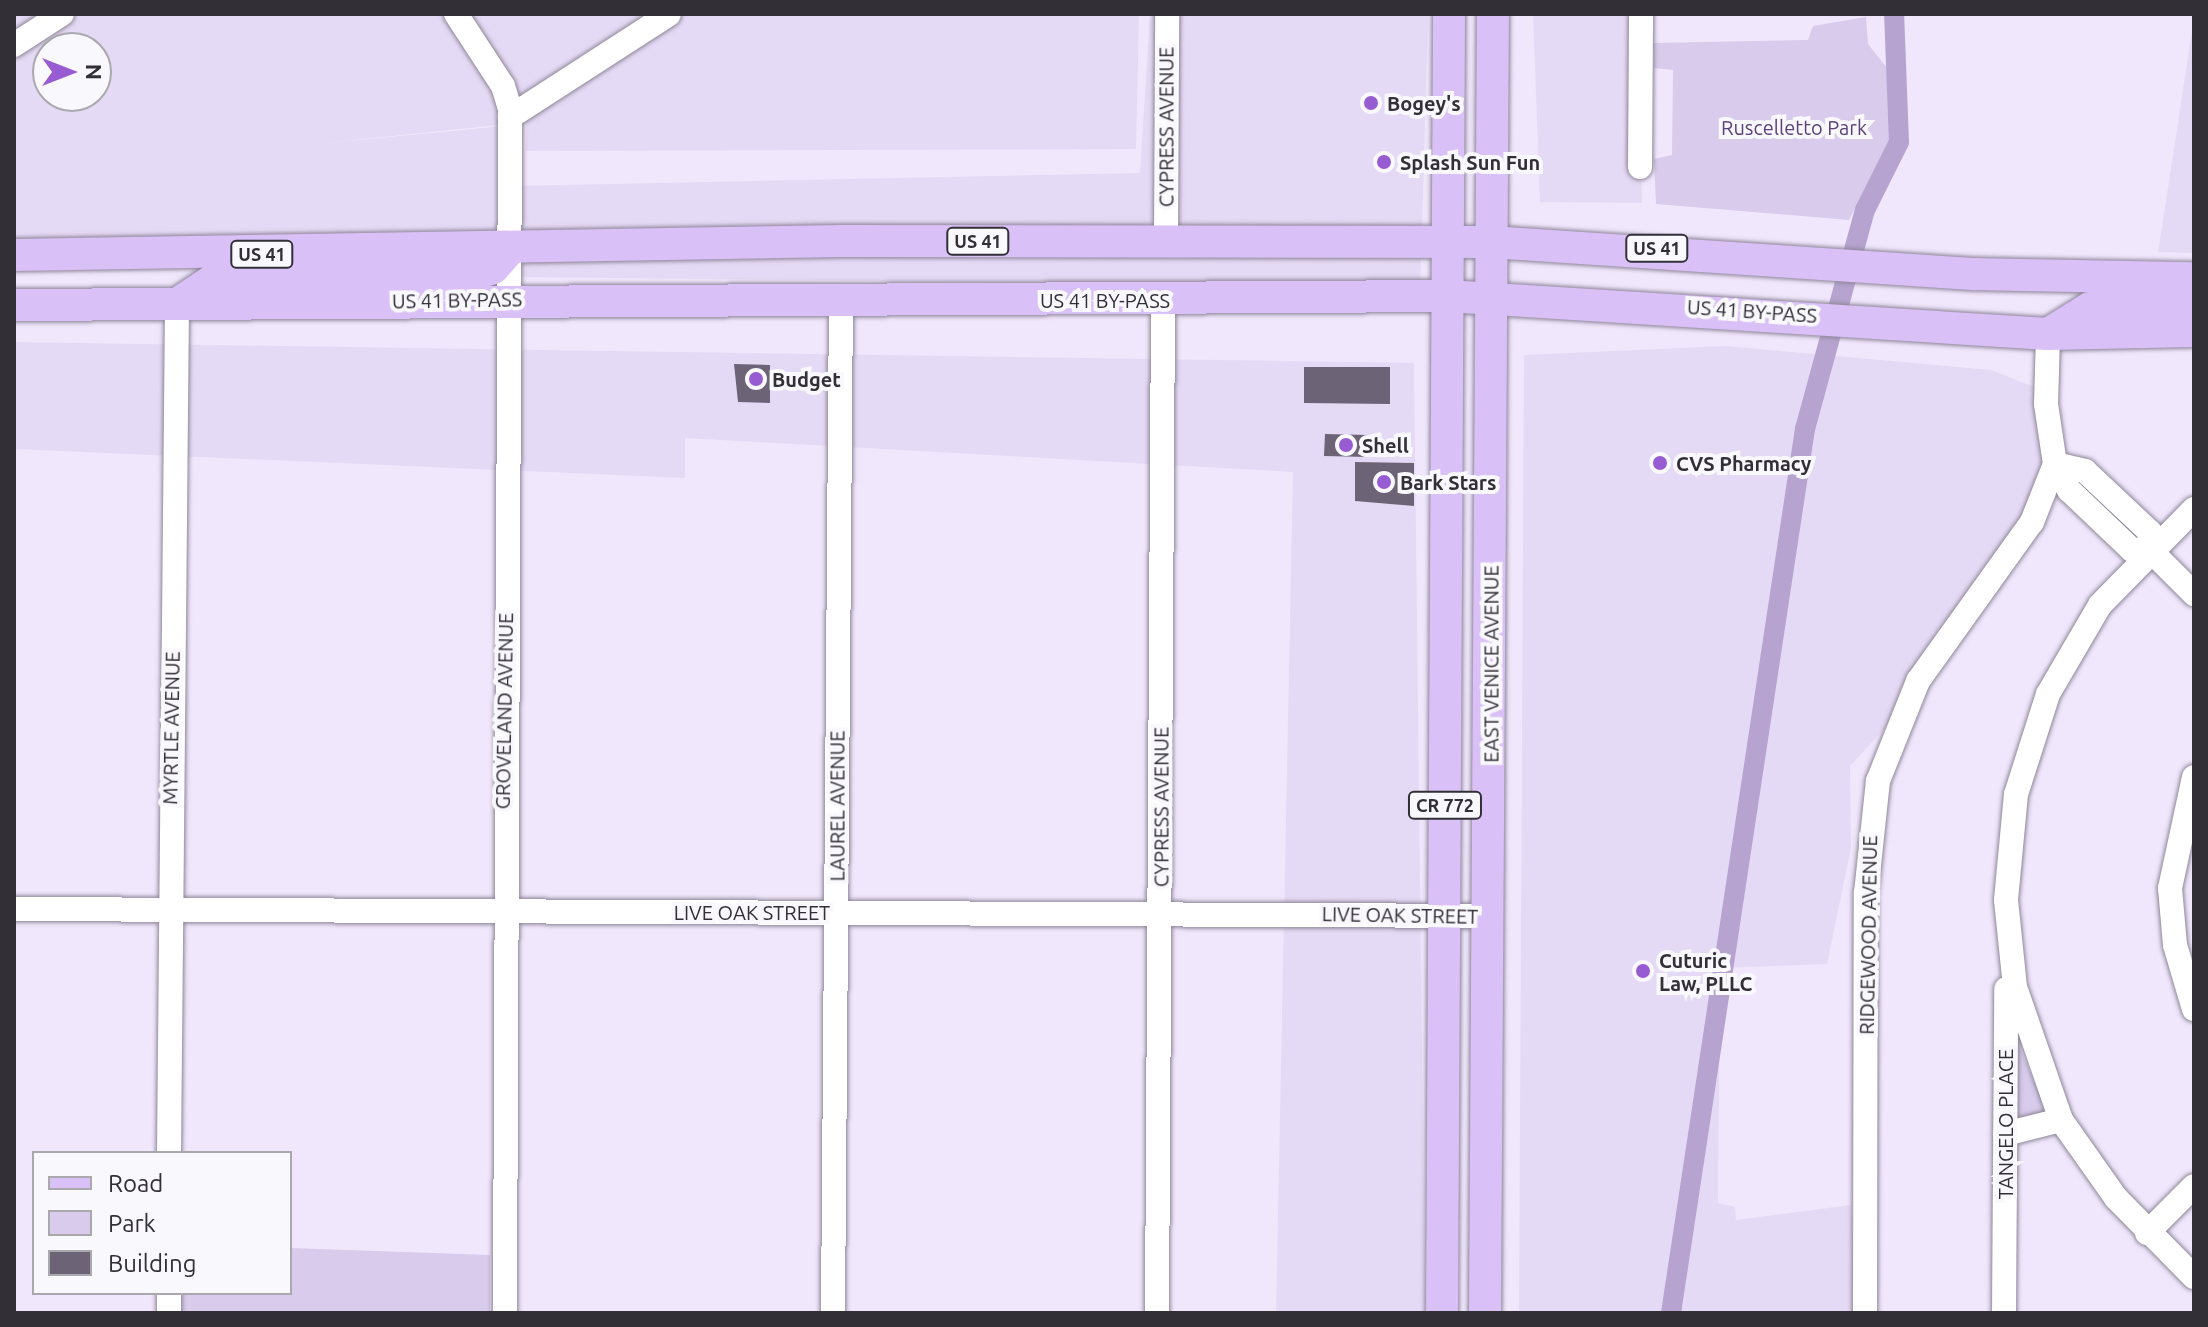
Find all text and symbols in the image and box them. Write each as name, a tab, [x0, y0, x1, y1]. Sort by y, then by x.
north arrow	[32, 32, 112, 112]
street label: CYPRESS AVENUE	[1154, 47, 1178, 207]
text: N	[82, 64, 107, 80]
place label: Bogey's	[1387, 91, 1461, 115]
marker: Bogey's	[1362, 94, 1380, 112]
park label: Ruscelletto Park	[1721, 115, 1867, 139]
place label: Splash Sun Fun	[1400, 150, 1540, 174]
marker: Splash Sun Fun	[1375, 153, 1393, 171]
road number: US 41	[946, 227, 1010, 255]
road number: US 41	[1625, 234, 1689, 262]
road number: US 41	[230, 240, 294, 268]
street label: US 41 BY-PASS	[392, 287, 522, 313]
street label: US 41 BY-PASS	[1040, 288, 1170, 312]
street label: US 41 BY-PASS	[1686, 294, 1818, 328]
place label: Budget	[772, 367, 841, 391]
marker: Budget	[747, 370, 765, 388]
place label: Shell	[1362, 433, 1409, 457]
marker: Shell	[1337, 436, 1355, 454]
place label: CVS Pharmacy	[1676, 451, 1811, 475]
marker: CVS Pharmacy	[1651, 454, 1669, 472]
place label: Bark Stars	[1400, 470, 1496, 494]
marker: Bark Stars	[1375, 473, 1393, 491]
street label: EAST VENICE AVENUE	[1479, 565, 1503, 763]
street label: GROVELAND AVENUE	[490, 612, 518, 810]
street label: MYRTLE AVENUE	[158, 651, 184, 805]
street label: CYPRESS AVENUE	[1149, 727, 1173, 887]
street label: LAUREL AVENUE	[825, 731, 849, 881]
road number: CR 772	[1407, 791, 1483, 819]
street label: RIDGEWOOD AVENUE	[1854, 835, 1882, 1035]
street label: LIVE OAK STREET	[674, 900, 830, 924]
street label: LIVE OAK STREET	[1322, 902, 1478, 928]
place label: Cuturic Law, PLLC	[1659, 948, 1752, 995]
marker: Cuturic Law, PLLC	[1634, 962, 1652, 980]
street label: TANGELO PLACE	[1993, 1049, 2017, 1199]
legend	[32, 1151, 292, 1295]
text: Road	[108, 1170, 163, 1197]
text: Park	[108, 1210, 156, 1237]
text: Building	[108, 1250, 196, 1277]

